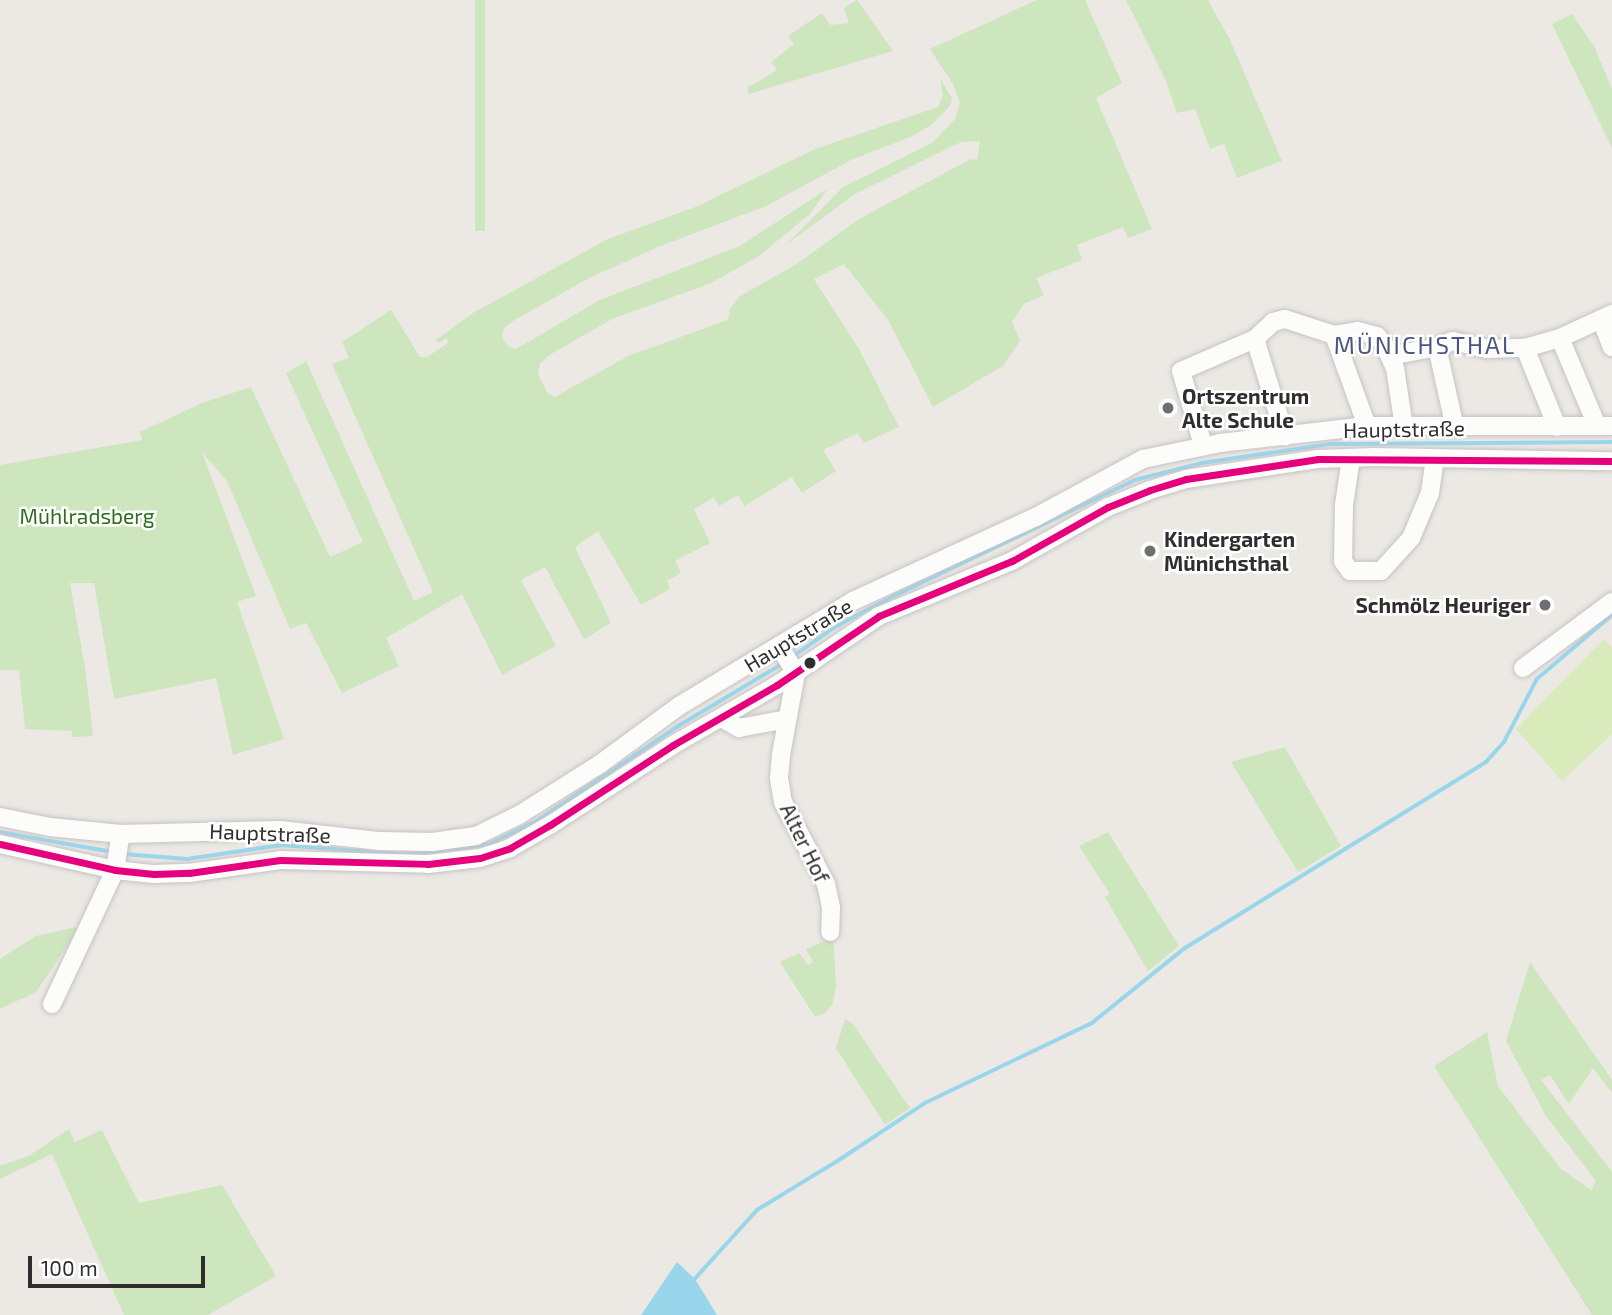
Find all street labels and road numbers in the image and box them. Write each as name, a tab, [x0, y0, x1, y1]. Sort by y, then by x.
street label: Hauptstraße	[1343, 415, 1465, 443]
street label: Hauptstraße	[739, 593, 857, 677]
street label: Alter Hof	[775, 799, 835, 887]
street label: Hauptstraße	[209, 818, 331, 848]

